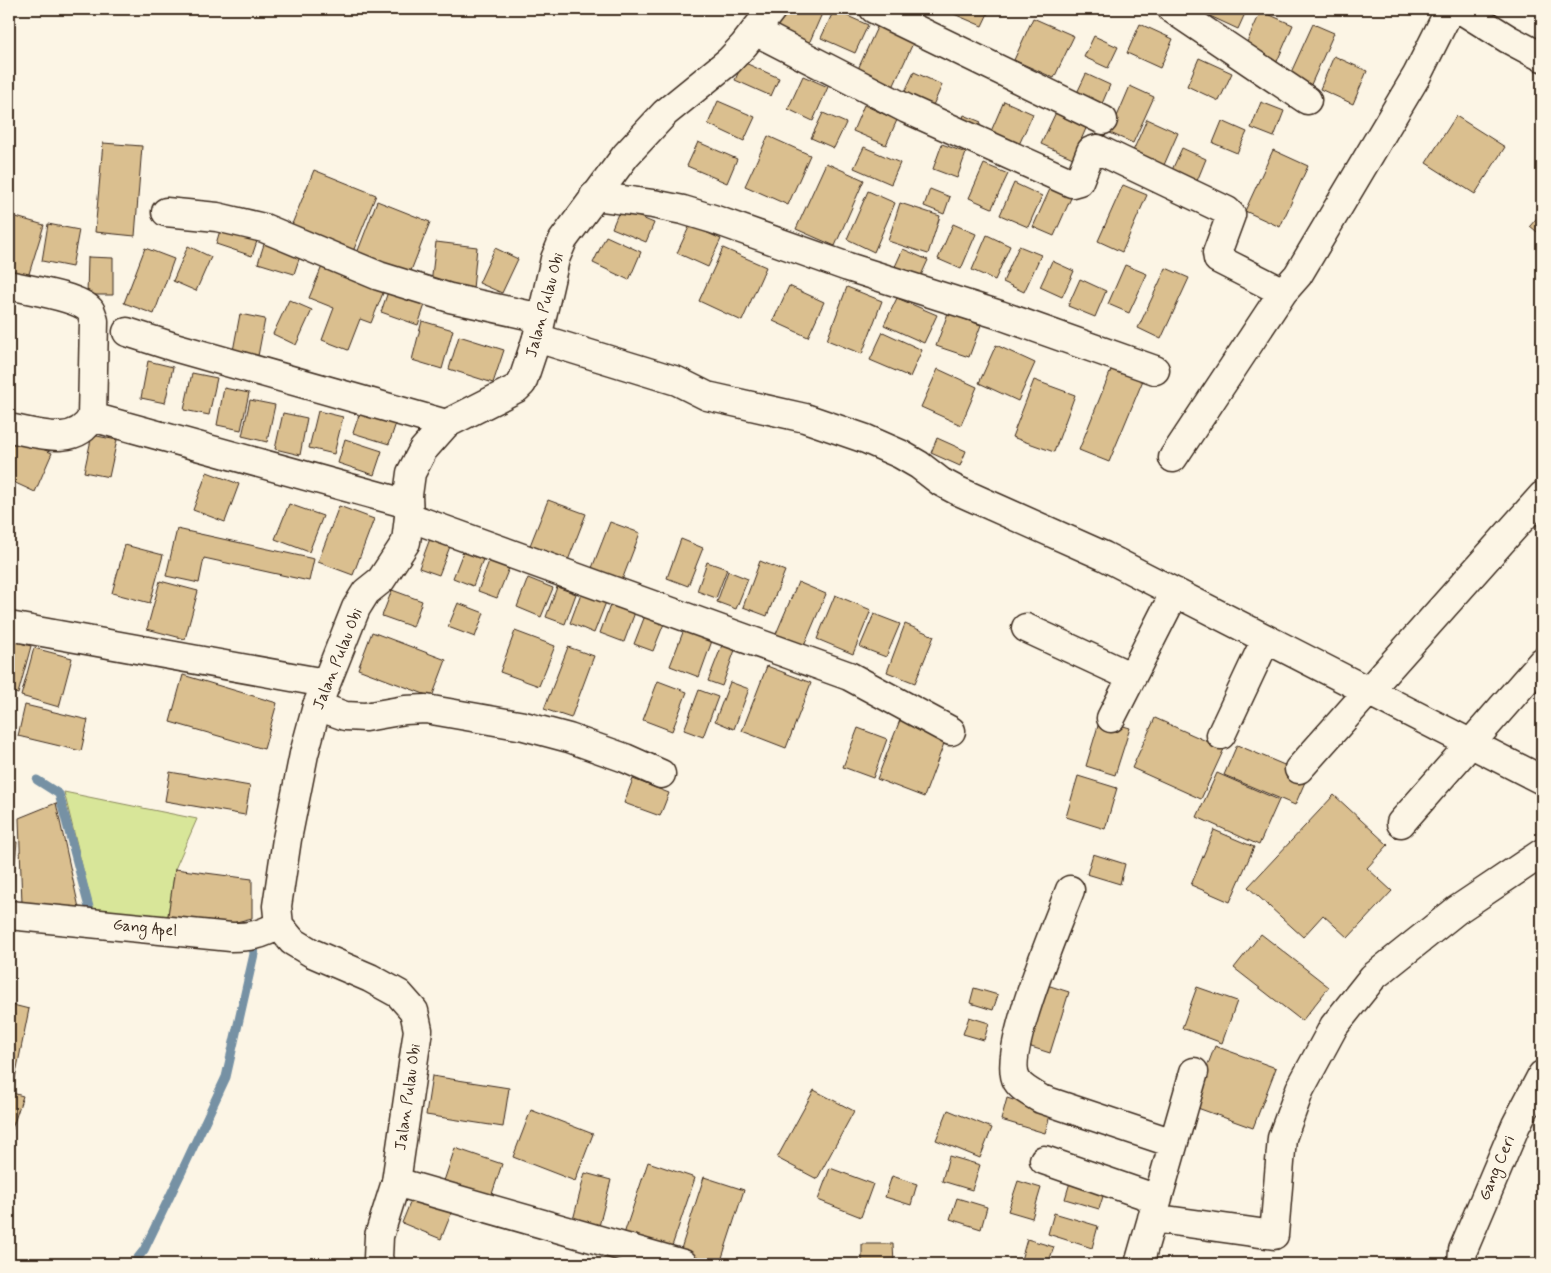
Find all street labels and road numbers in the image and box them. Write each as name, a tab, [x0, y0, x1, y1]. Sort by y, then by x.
street label: Jalan Pulau Obi	[521, 250, 569, 360]
street label: Jalan Pulau Obi	[308, 605, 368, 713]
street label: Gang Apel	[112, 914, 178, 943]
street label: Jalan Pulau Obi	[390, 1042, 426, 1152]
street label: Gang Ceri	[1474, 1132, 1521, 1204]

